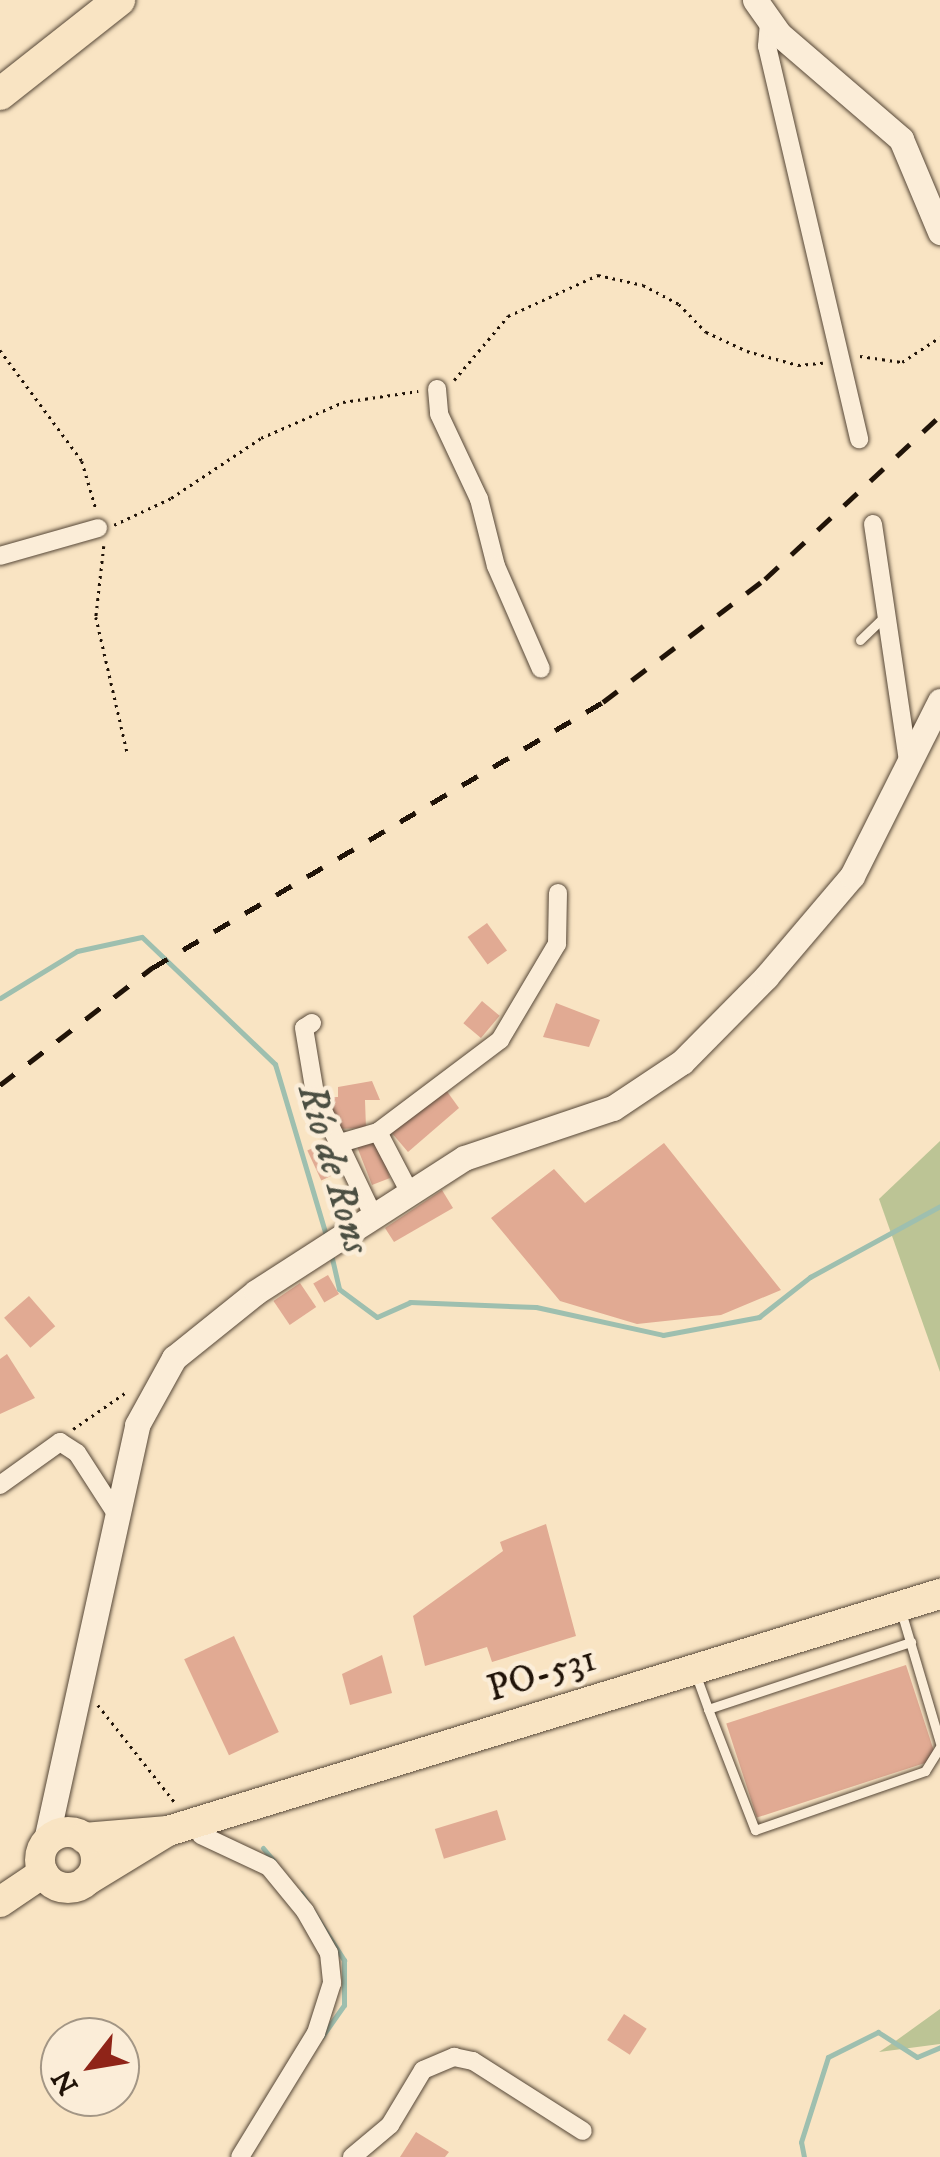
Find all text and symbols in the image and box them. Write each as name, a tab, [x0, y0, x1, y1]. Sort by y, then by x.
water label: Río de Rons	[286, 1079, 380, 1259]
street label: PO-531	[482, 1637, 602, 1713]
north arrow	[40, 2017, 140, 2117]
text: N	[45, 2063, 86, 2101]

